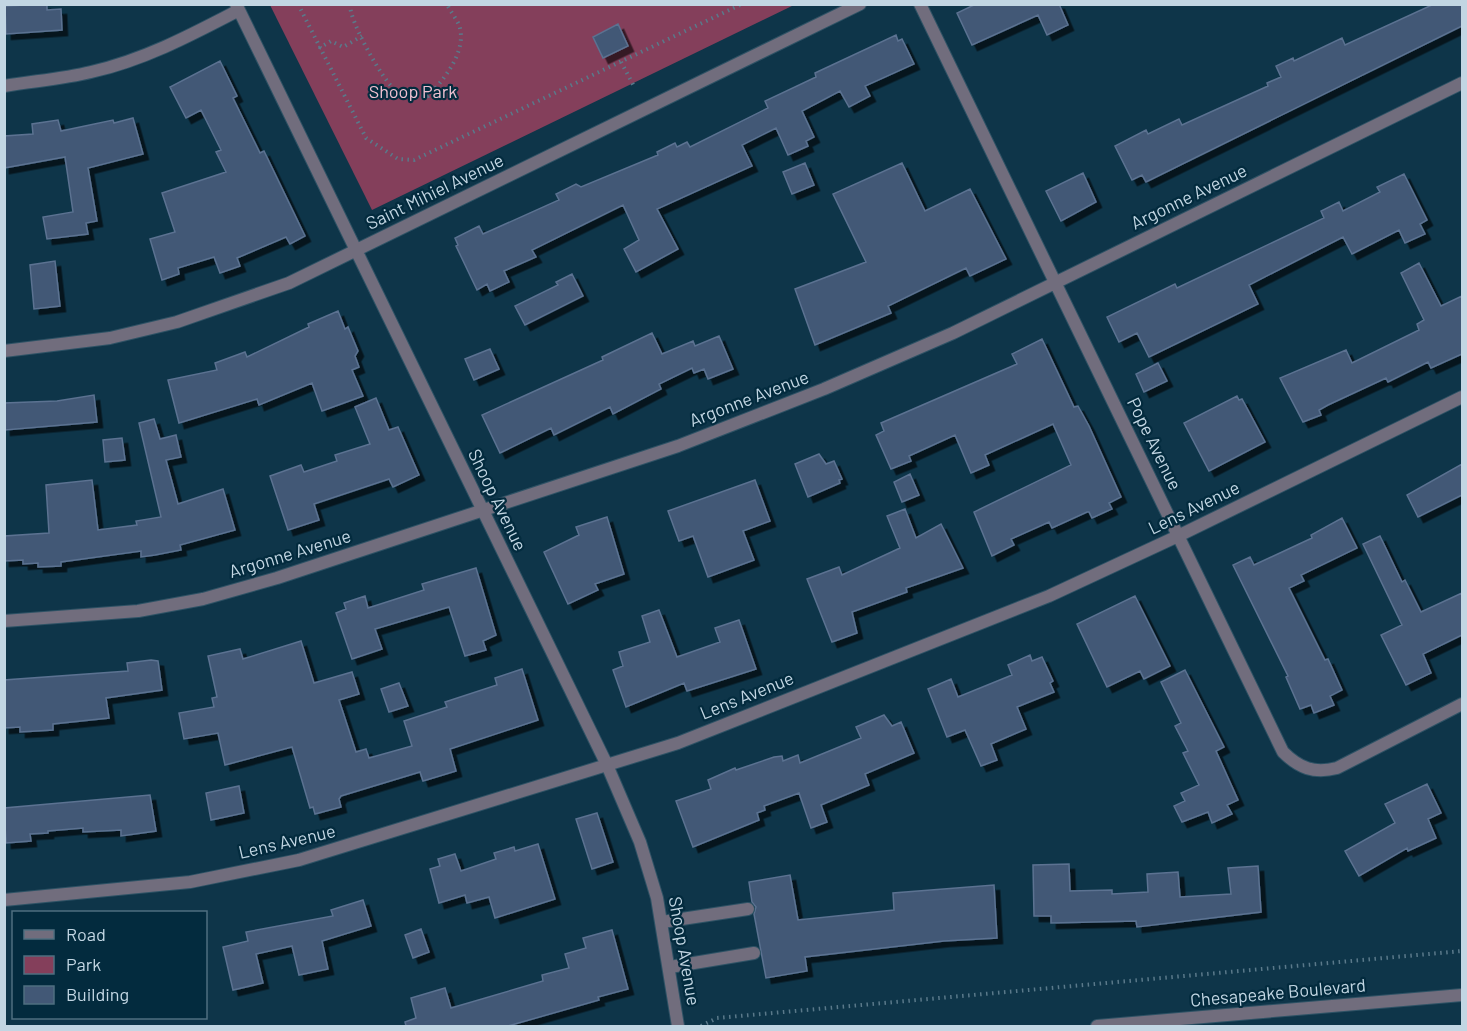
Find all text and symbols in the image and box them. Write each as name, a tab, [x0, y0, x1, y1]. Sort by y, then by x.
park label: Shoop Park	[369, 80, 457, 102]
street label: Saint Mihiel Avenue	[362, 148, 507, 234]
street label: Argonne Avenue	[1127, 159, 1250, 234]
street label: Argonne Avenue	[686, 365, 812, 431]
street label: Pope Avenue	[1123, 394, 1187, 493]
street label: Shoop Avenue	[464, 445, 532, 554]
street label: Lens Avenue	[1144, 476, 1243, 539]
street label: Argonne Avenue	[226, 524, 353, 582]
street label: Lens Avenue	[697, 666, 797, 724]
street label: Lens Avenue	[236, 819, 337, 863]
street label: Shoop Avenue	[665, 895, 705, 1007]
legend	[12, 911, 207, 1019]
text: Road	[66, 923, 106, 945]
text: Park	[66, 953, 101, 975]
street label: Chesapeake Boulevard	[1189, 973, 1367, 1011]
text: Building	[66, 983, 129, 1005]

